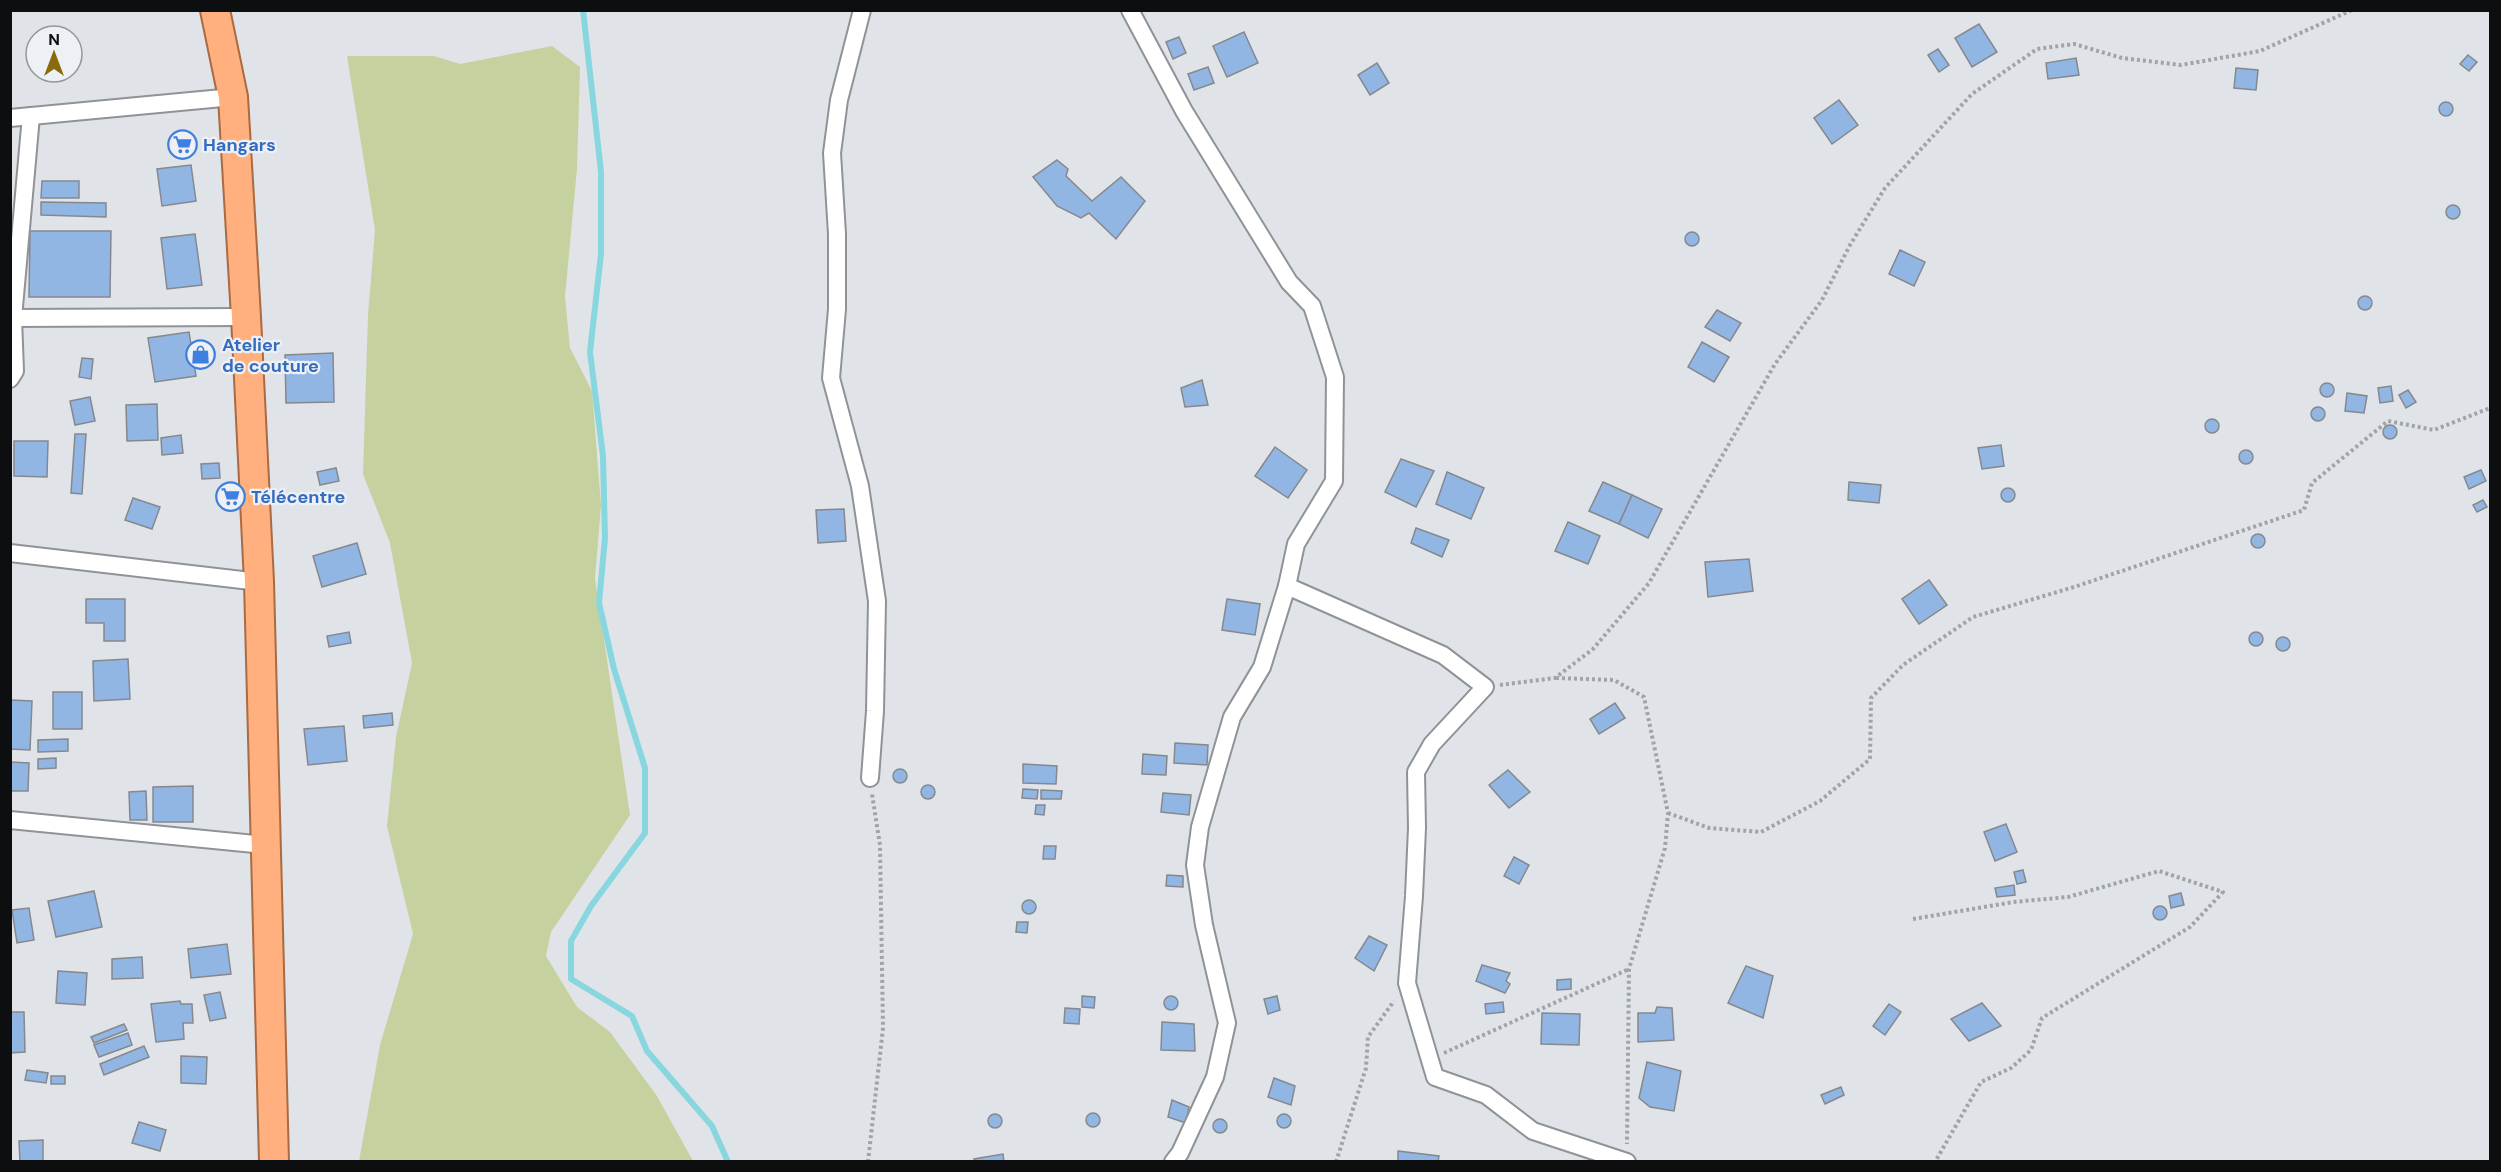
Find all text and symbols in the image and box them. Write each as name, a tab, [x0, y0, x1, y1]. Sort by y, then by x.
north arrow	[24, 24, 84, 84]
text: N	[48, 29, 60, 50]
supermarket icon: Hangars	[166, 129, 198, 161]
place label: Hangars	[203, 133, 276, 157]
place label: Atelier de couture	[222, 333, 319, 378]
shop icon: Atelier de couture	[185, 339, 217, 371]
supermarket icon: Télécentre	[214, 481, 246, 513]
place label: Télécentre	[251, 485, 345, 509]

